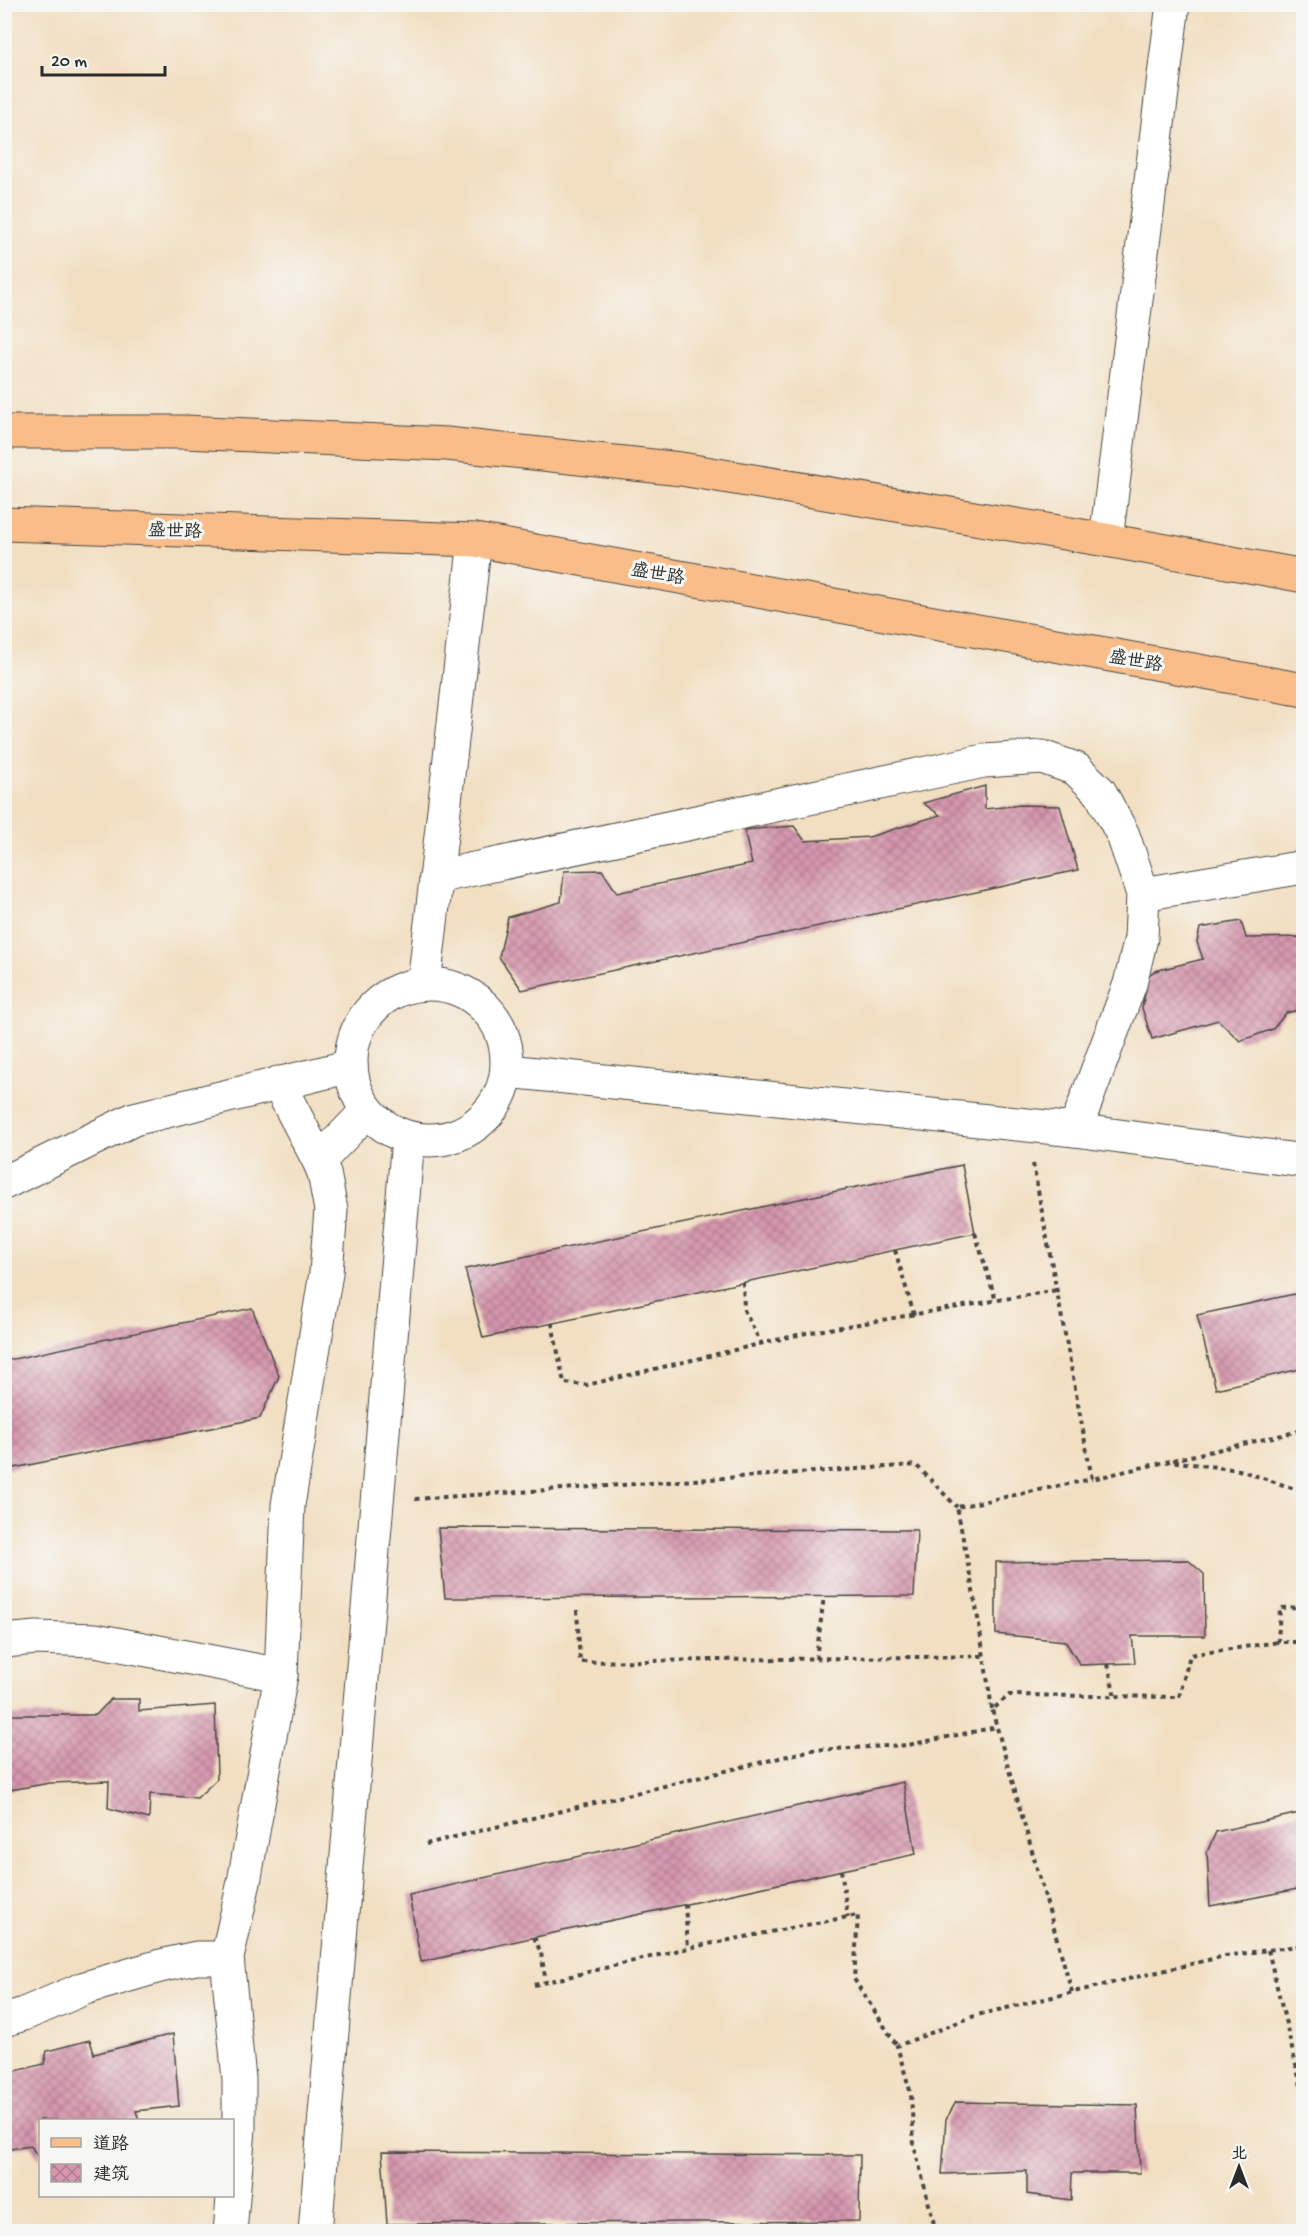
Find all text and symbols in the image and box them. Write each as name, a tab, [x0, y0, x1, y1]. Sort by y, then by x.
scale bar	[42, 39, 165, 77]
text: 20 m	[51, 52, 87, 73]
street label: 盛世路	[148, 520, 202, 544]
street label: 盛世路	[629, 559, 686, 590]
street label: 盛世路	[1107, 646, 1164, 677]
legend	[39, 2119, 234, 2197]
text: 道路	[93, 2134, 129, 2156]
north arrow	[1209, 2137, 1269, 2197]
text: 北	[1231, 2145, 1247, 2165]
text: 建筑	[93, 2164, 129, 2186]

